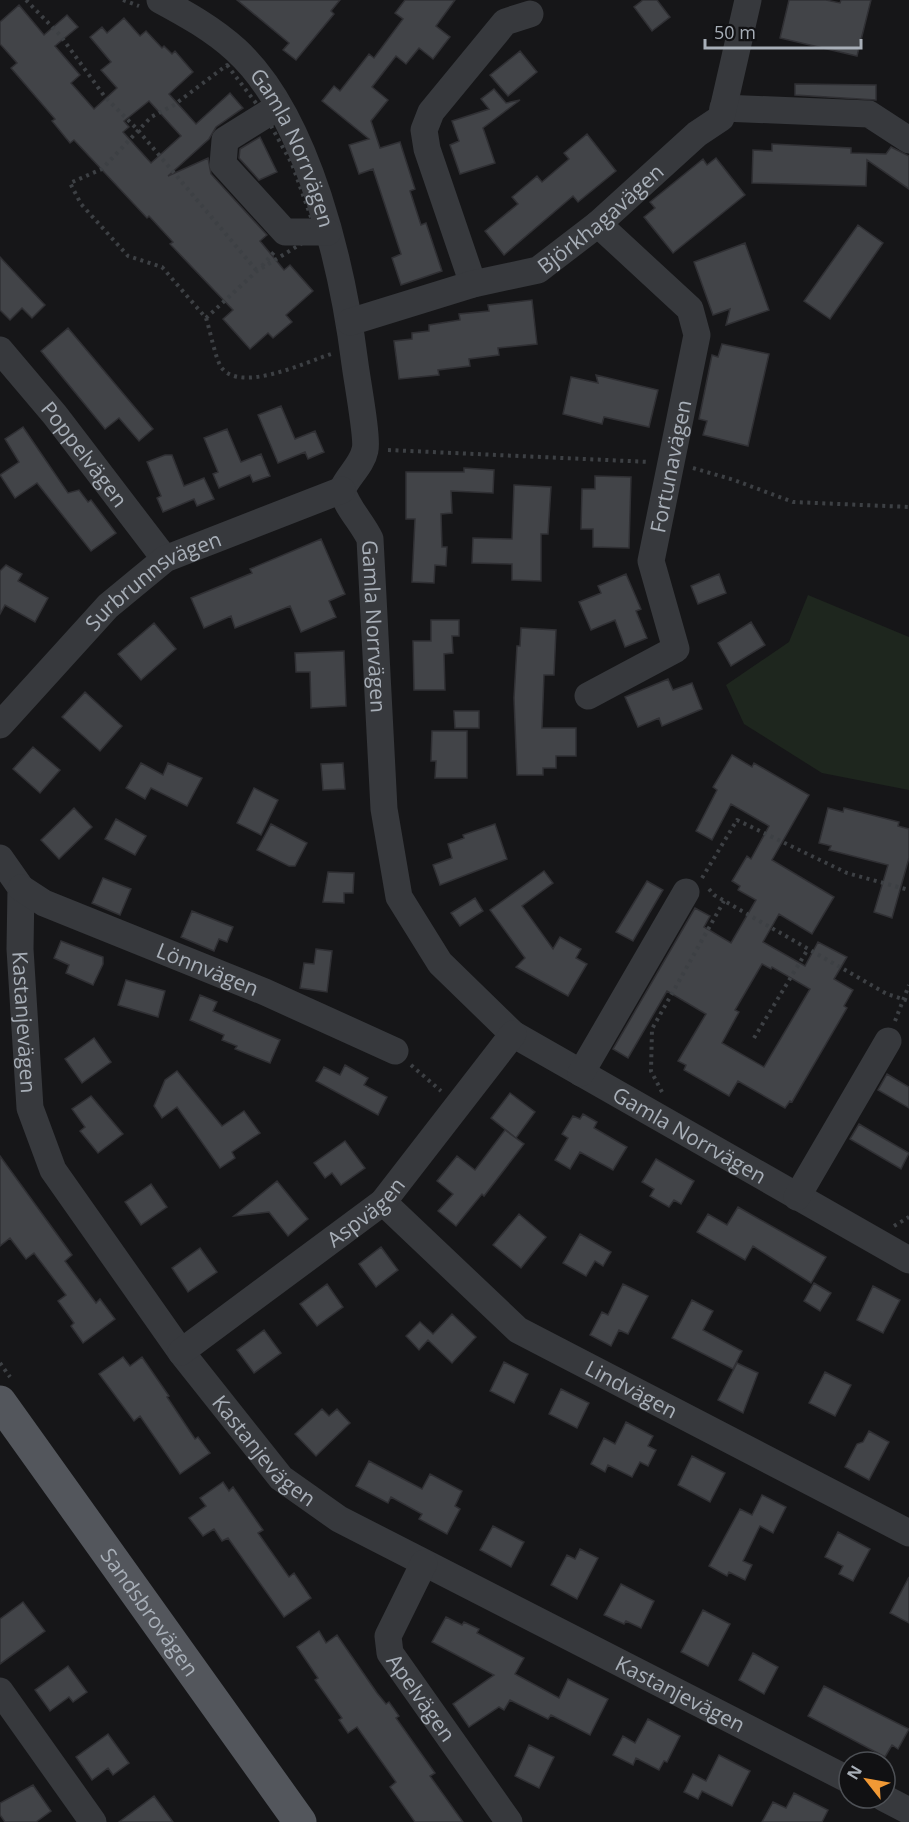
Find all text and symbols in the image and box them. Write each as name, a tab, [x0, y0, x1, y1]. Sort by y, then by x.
scale bar	[705, 12, 861, 50]
text: 50 m	[714, 20, 756, 44]
street label: Gamla Norrvägen	[244, 62, 341, 231]
street label: Björkhagavägen	[531, 157, 669, 280]
street label: Poppelvägen	[35, 395, 134, 513]
street label: Fortunavägen	[643, 397, 698, 535]
street label: Surbrunnsvägen	[79, 524, 225, 636]
street label: Gamla Norrvägen	[356, 539, 393, 713]
street label: Lönnvägen	[153, 936, 263, 1002]
street label: Kastanjevägen	[6, 950, 43, 1094]
street label: Gamla Norrvägen	[608, 1080, 772, 1190]
street label: Aspvägen	[321, 1172, 411, 1253]
street label: Lindvägen	[581, 1353, 683, 1424]
street label: Kastanjevägen	[206, 1389, 321, 1512]
street label: Sandsbrovägen	[95, 1542, 205, 1682]
street label: Apelvägen	[381, 1648, 462, 1747]
street label: Kastanjevägen	[611, 1649, 750, 1739]
north arrow	[837, 1750, 897, 1810]
text: N	[841, 1761, 867, 1784]

